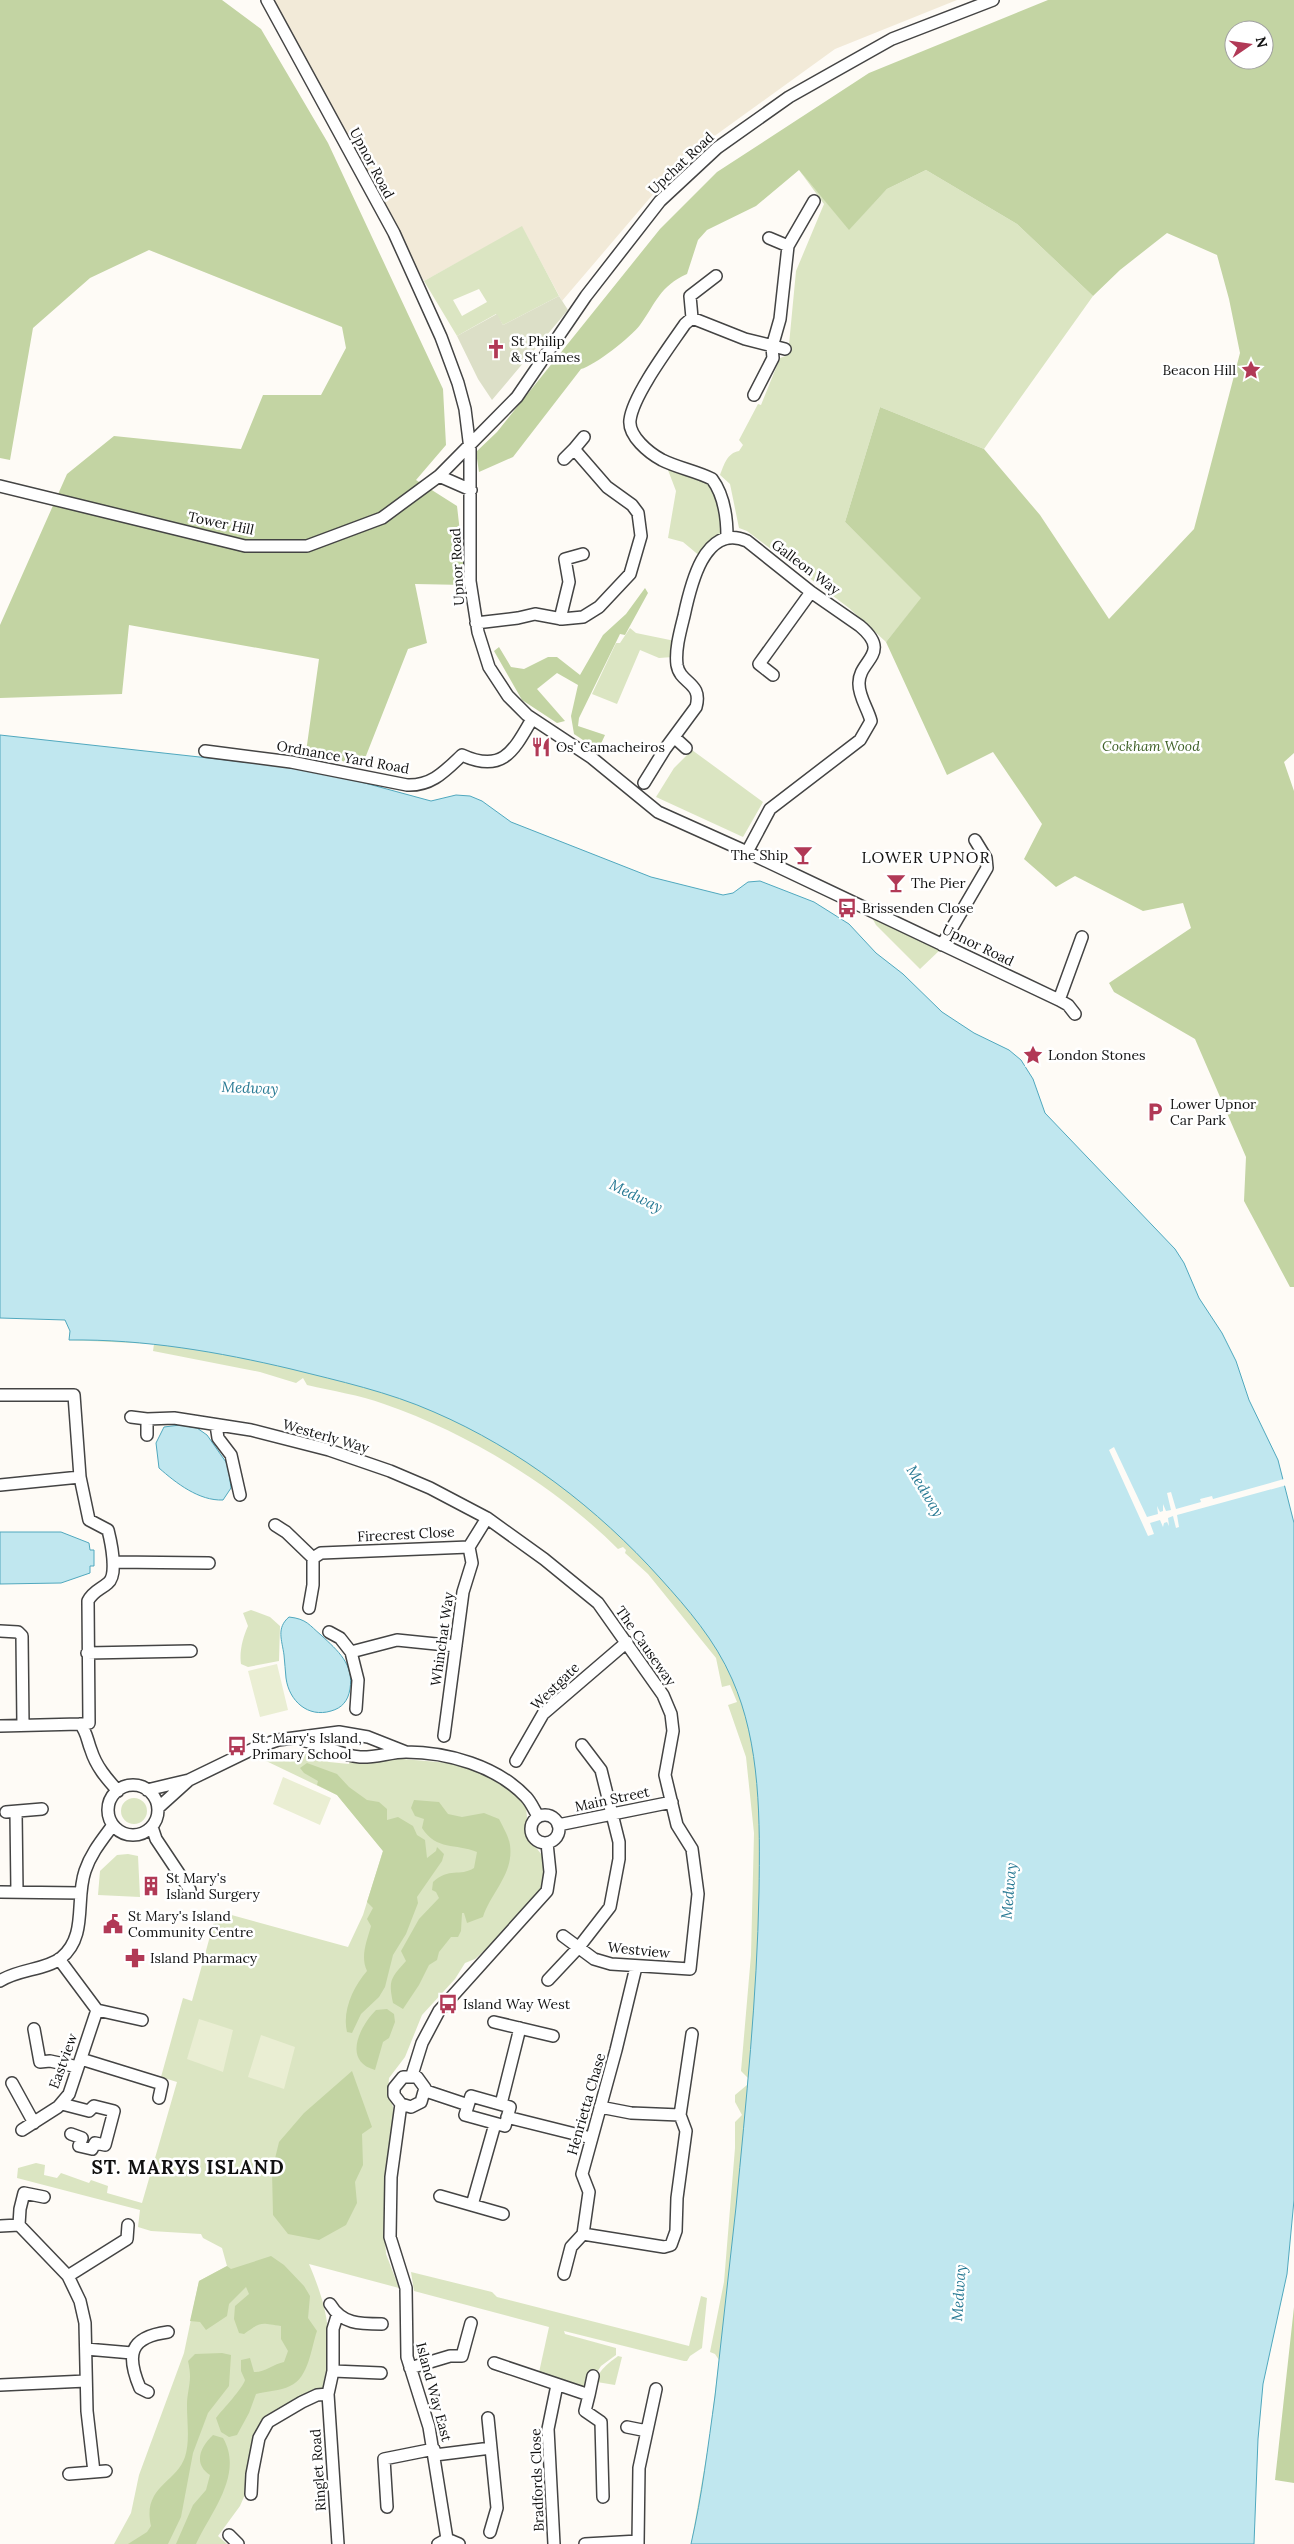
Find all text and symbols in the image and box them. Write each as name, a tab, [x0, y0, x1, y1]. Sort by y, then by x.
north arrow	[1224, 20, 1274, 70]
text: N	[1252, 35, 1272, 50]
street label: Upnor Road	[346, 124, 398, 202]
street label: Upchat Road	[644, 128, 718, 198]
place label: St Philip & St James	[511, 332, 580, 366]
church icon: St Philip & St James	[485, 338, 507, 360]
place icon: Beacon Hill	[1240, 359, 1262, 381]
place label: Beacon Hill	[1162, 361, 1236, 379]
street label: Tower Hill	[186, 507, 256, 539]
street label: Upnor Road	[446, 528, 468, 606]
street label: Galleon Way	[768, 535, 844, 599]
street label: Ordnance Yard Road	[275, 736, 411, 778]
restaurant icon: Os' Camacheiros	[530, 736, 552, 758]
park label: Cockham Wood	[1102, 737, 1200, 755]
place label: Os' Camacheiros	[556, 738, 665, 756]
bar icon: The Ship	[792, 844, 814, 866]
place label: The Ship	[731, 846, 788, 864]
district label: LOWER UPNOR	[862, 847, 990, 867]
bar icon: The Pier	[885, 872, 907, 894]
place label: The Pier	[911, 874, 966, 892]
bus stop icon: Brissenden Close	[836, 897, 858, 919]
place label: Brissenden Close	[862, 899, 974, 917]
street label: Upnor Road	[939, 920, 1017, 970]
place icon: London Stones	[1022, 1044, 1044, 1066]
place label: London Stones	[1048, 1046, 1146, 1064]
water label: Medway	[221, 1077, 279, 1098]
place label: Lower Upnor Car Park	[1170, 1095, 1256, 1129]
parking icon: Lower Upnor Car Park	[1144, 1101, 1166, 1123]
water label: Medway	[606, 1175, 666, 1217]
street label: Westerly Way	[281, 1415, 372, 1457]
water label: Medway	[903, 1461, 948, 1520]
street label: Firecrest Close	[357, 1522, 456, 1546]
street label: Whinchat Way	[426, 1590, 458, 1687]
street label: The Causeway	[612, 1603, 681, 1690]
street label: Westgate	[527, 1658, 583, 1714]
place label: St. Mary's Island, Primary School	[252, 1729, 362, 1763]
bus stop icon: St. Mary's Island, Primary School	[226, 1735, 248, 1757]
street label: Main Street	[573, 1782, 652, 1816]
water label: Medway	[997, 1862, 1020, 1920]
place label: St Mary's Island Surgery	[166, 1869, 260, 1903]
building icon: St Mary's Island Surgery	[140, 1875, 162, 1897]
place label: St Mary's Island Community Centre	[128, 1907, 254, 1941]
public building icon: St Mary's Island Community Centre	[102, 1913, 124, 1935]
street label: Westview	[607, 1938, 672, 1962]
pharmacy icon: Island Pharmacy	[124, 1947, 146, 1969]
place label: Island Pharmacy	[150, 1949, 258, 1967]
bus stop icon: Island Way West	[437, 1993, 459, 2015]
place label: Island Way West	[463, 1995, 571, 2013]
street label: Eastview	[45, 2030, 82, 2091]
street label: Henrietta Chase	[563, 2050, 609, 2157]
district label: ST. MARYS ISLAND	[91, 2155, 285, 2179]
water label: Medway	[947, 2264, 970, 2322]
street label: Island Way East	[412, 2340, 456, 2444]
street label: Ringlet Road	[306, 2428, 330, 2512]
street label: Bradfords Close	[526, 2428, 548, 2532]

